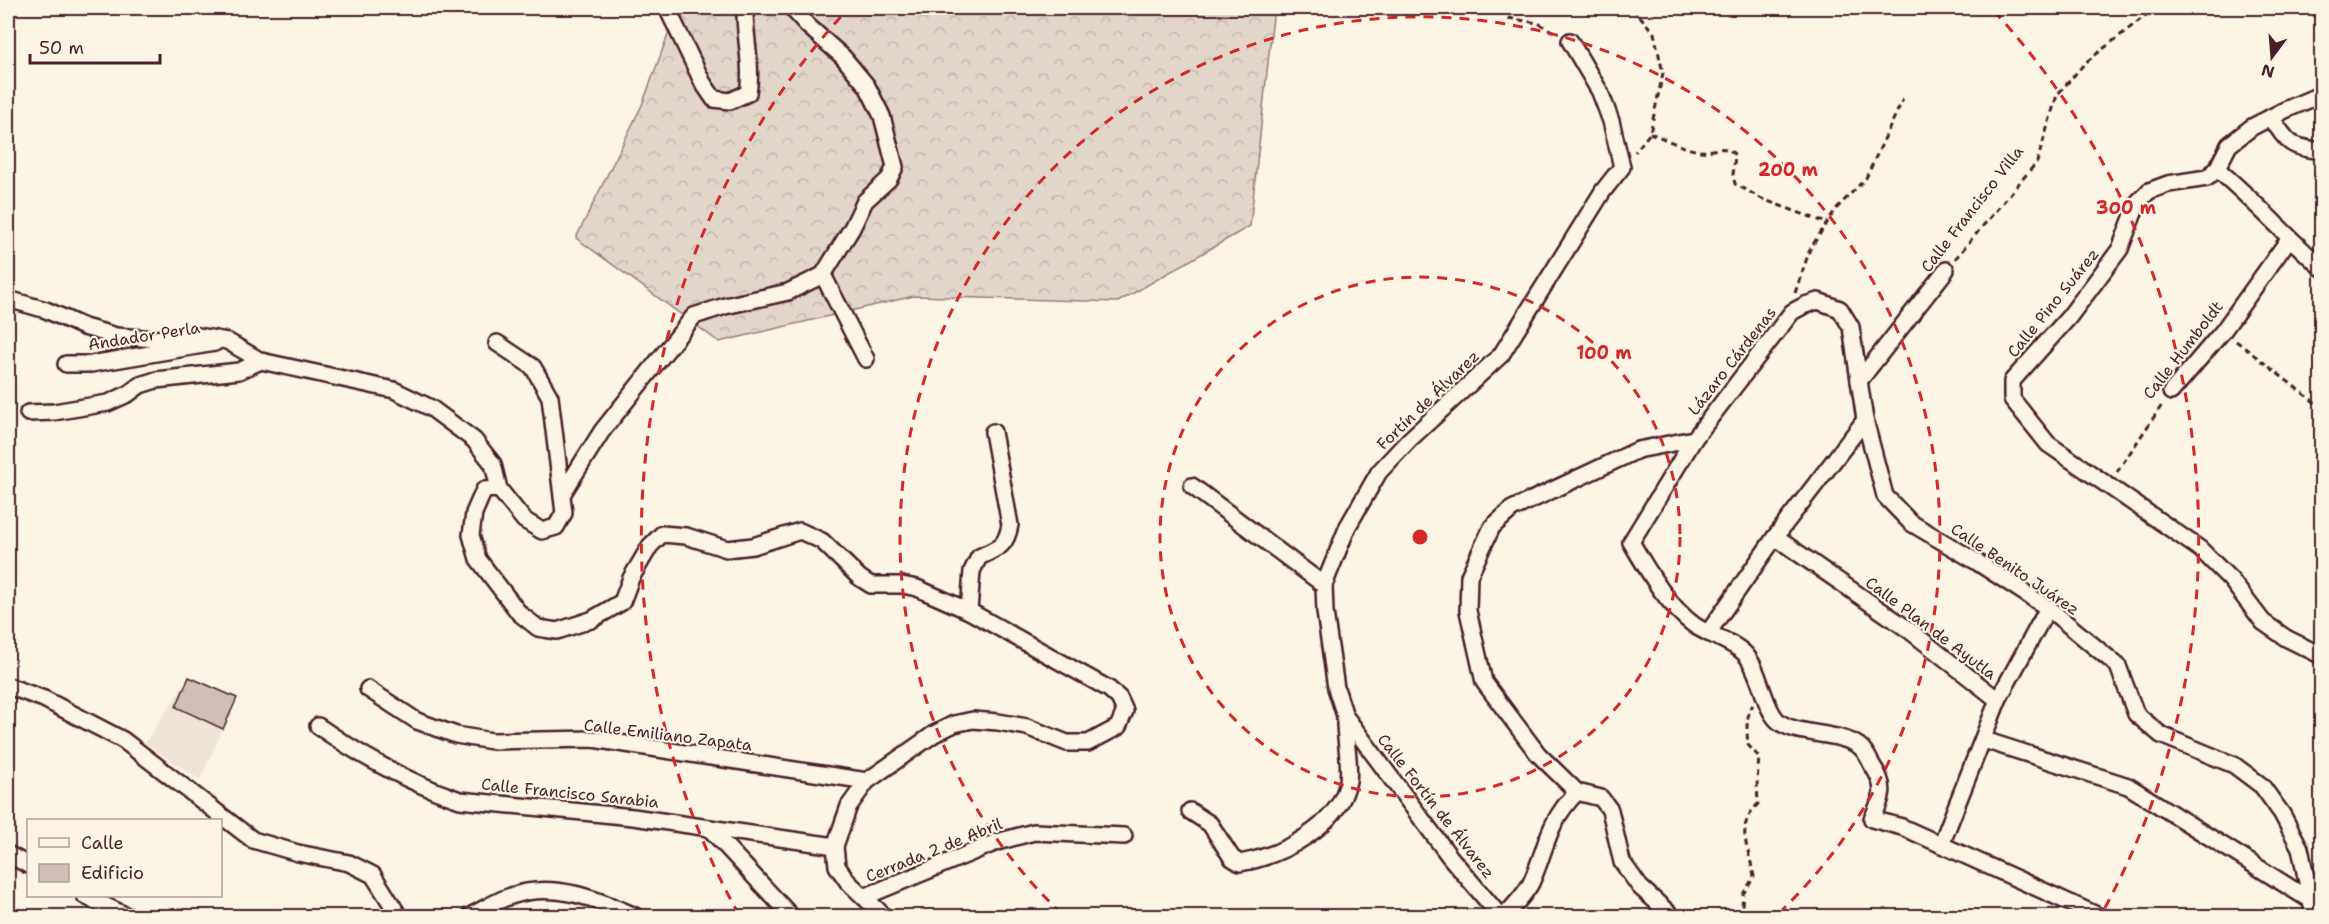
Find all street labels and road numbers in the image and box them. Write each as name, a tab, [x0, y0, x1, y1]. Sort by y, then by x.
street label: Calle Francisco Villa	[1916, 141, 2028, 277]
street label: Calle Pino Suárez	[2003, 244, 2103, 362]
street label: Calle Humboldt	[2138, 297, 2228, 403]
street label: Lázaro Cárdenas	[1683, 302, 1781, 419]
street label: Andador Perla	[87, 317, 201, 355]
street label: Fortín de Álvarez	[1372, 346, 1484, 454]
street label: Calle Benito Juárez	[1947, 518, 2083, 620]
street label: Calle Plan de Ayutla	[1861, 572, 2001, 684]
street label: Calle Emiliano Zapata	[583, 714, 753, 756]
street label: Calle Fortín de Álvarez	[1373, 729, 1499, 883]
street label: Calle Francisco Sarabia	[480, 773, 660, 813]
street label: Cerrada 2 de Abril	[863, 813, 1006, 887]

